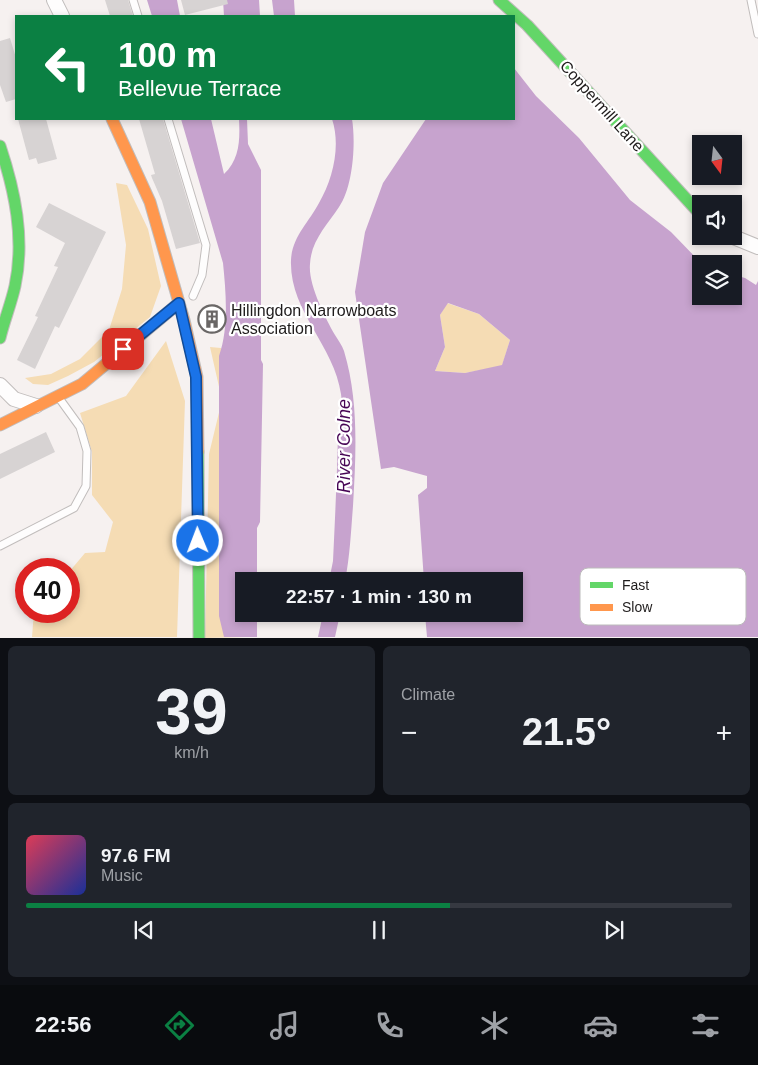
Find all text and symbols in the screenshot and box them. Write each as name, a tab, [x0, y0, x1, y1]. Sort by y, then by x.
icon: left	[35, 35, 100, 100]
text: 100 m	[118, 35, 217, 74]
street label: Coppermill Lane	[557, 57, 647, 155]
text: Bellevue Terrace	[118, 76, 281, 101]
north arrow	[692, 135, 742, 185]
map controls	[692, 135, 742, 305]
button: sound	[692, 195, 742, 245]
button: layers	[692, 255, 742, 305]
place label: Hillingdon Narrowboats Association	[231, 302, 396, 337]
building icon: Hillingdon Narrowboats Association	[197, 304, 227, 334]
pin	[102, 328, 144, 370]
icon: arrive	[109, 335, 137, 363]
water label: River Colne	[334, 399, 354, 493]
position arrow	[171, 514, 223, 566]
speed limit sign: 40	[15, 558, 80, 623]
legend	[580, 568, 746, 625]
text: Fast	[622, 577, 649, 593]
text: 22:57 · 1 min · 130 m	[286, 586, 472, 607]
text: Slow	[622, 599, 653, 615]
text: 39	[155, 675, 228, 748]
text: Climate	[401, 686, 455, 703]
text: 21.5°	[522, 711, 611, 753]
text: −	[401, 717, 417, 748]
text: +	[716, 717, 732, 748]
text: km/h	[174, 744, 209, 761]
text: 97.6 FM	[101, 845, 171, 866]
text: Music	[101, 867, 143, 884]
icon: previous	[130, 916, 158, 944]
icon: pause	[365, 916, 393, 944]
icon: next	[600, 916, 628, 944]
icon: directions	[162, 1008, 197, 1043]
icon: music	[267, 1008, 302, 1043]
icon: phone	[372, 1008, 407, 1043]
icon: climate	[477, 1008, 512, 1043]
icon: car	[583, 1008, 618, 1043]
icon: filters	[688, 1008, 723, 1043]
text: 22:56	[35, 1012, 91, 1037]

